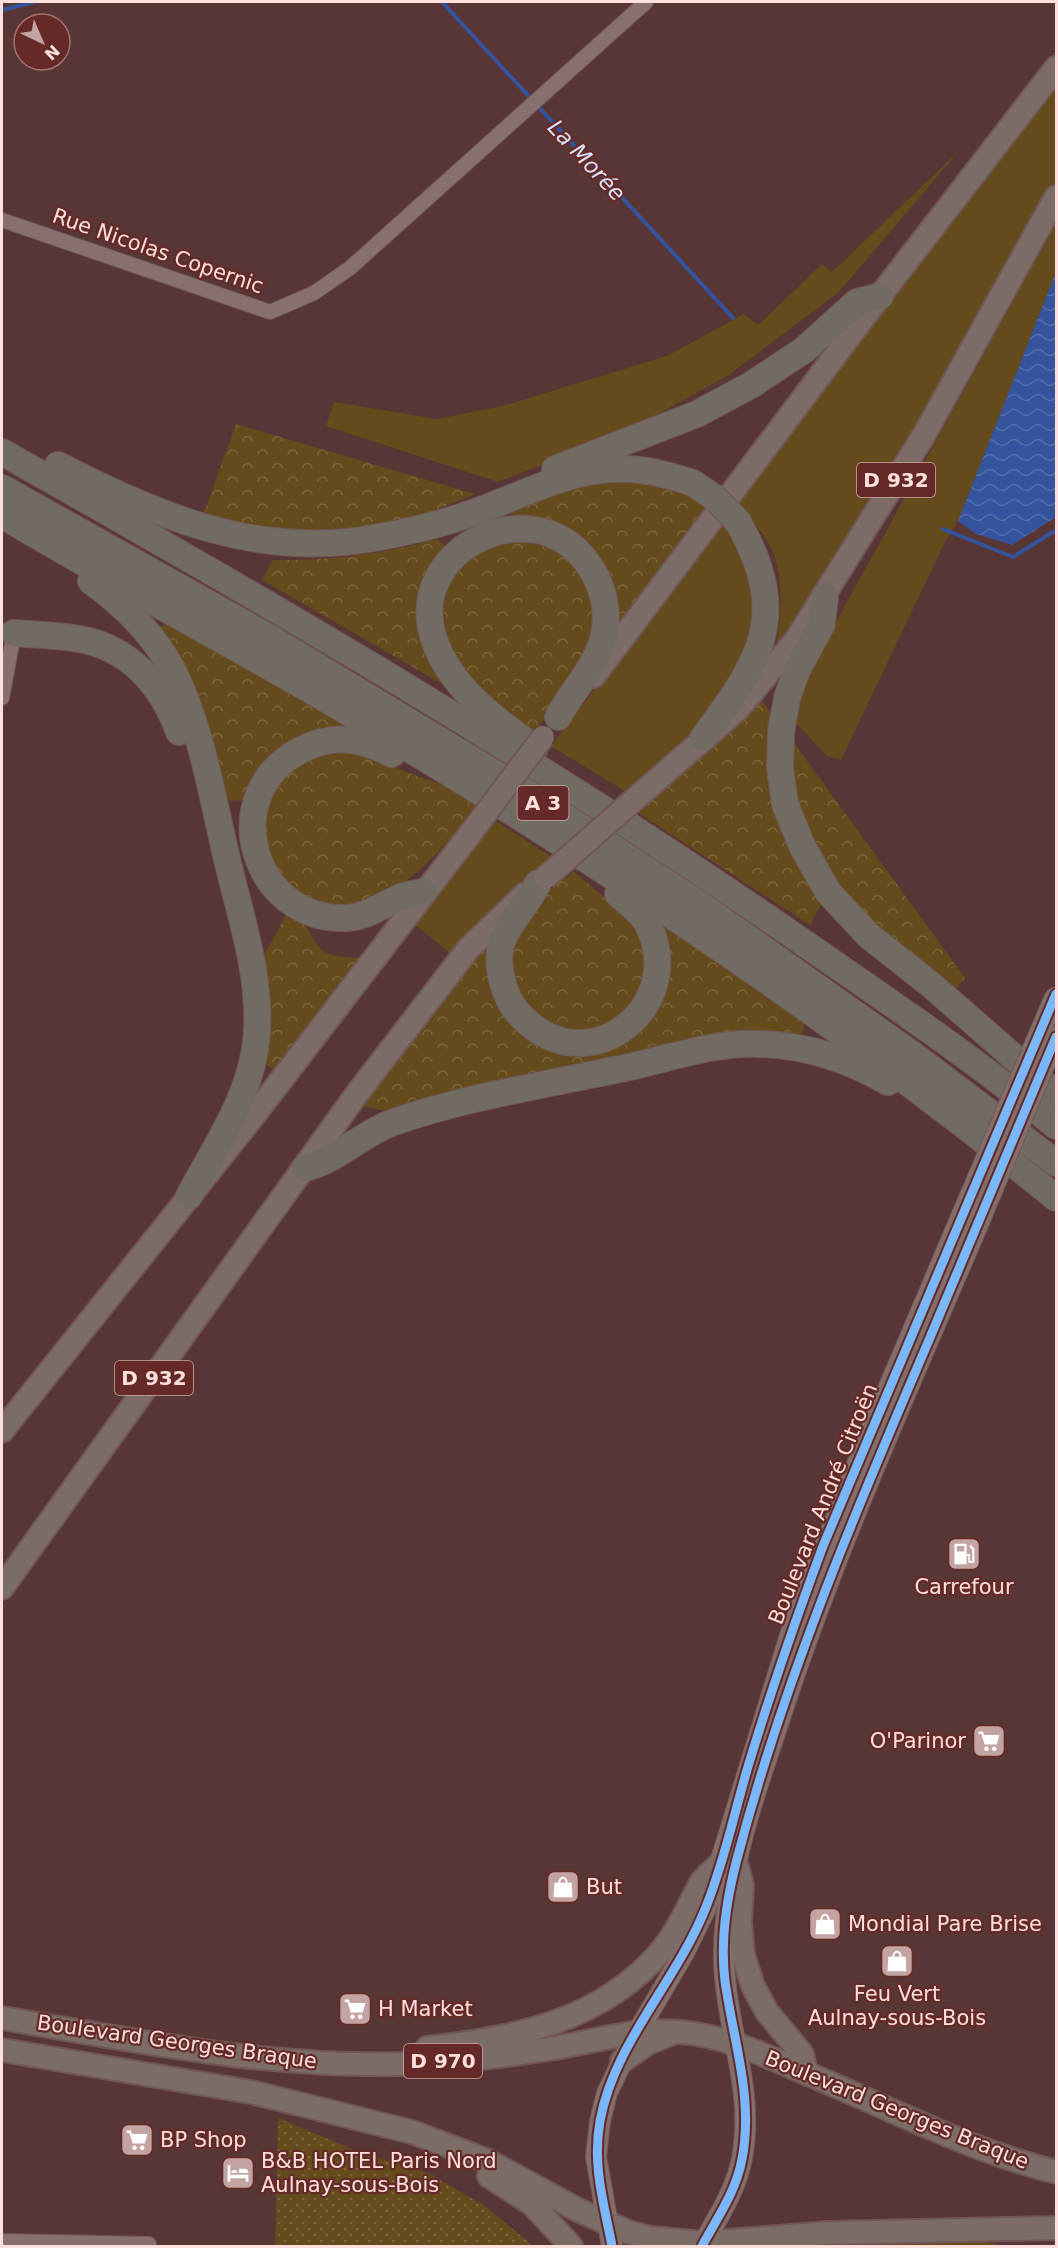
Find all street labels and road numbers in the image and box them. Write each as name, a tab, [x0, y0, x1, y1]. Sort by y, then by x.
street label: Rue Nicolas Copernic	[49, 204, 267, 298]
road number: D 932	[857, 463, 935, 497]
road number: A 3	[518, 786, 568, 820]
road number: D 932	[115, 1361, 193, 1395]
street label: Boulevard André Citroën	[764, 1380, 882, 1628]
street label: Boulevard Georges Braque	[35, 2010, 319, 2074]
road number: D 970	[404, 2044, 482, 2078]
street label: Boulevard Georges Braque	[762, 2046, 1032, 2174]

